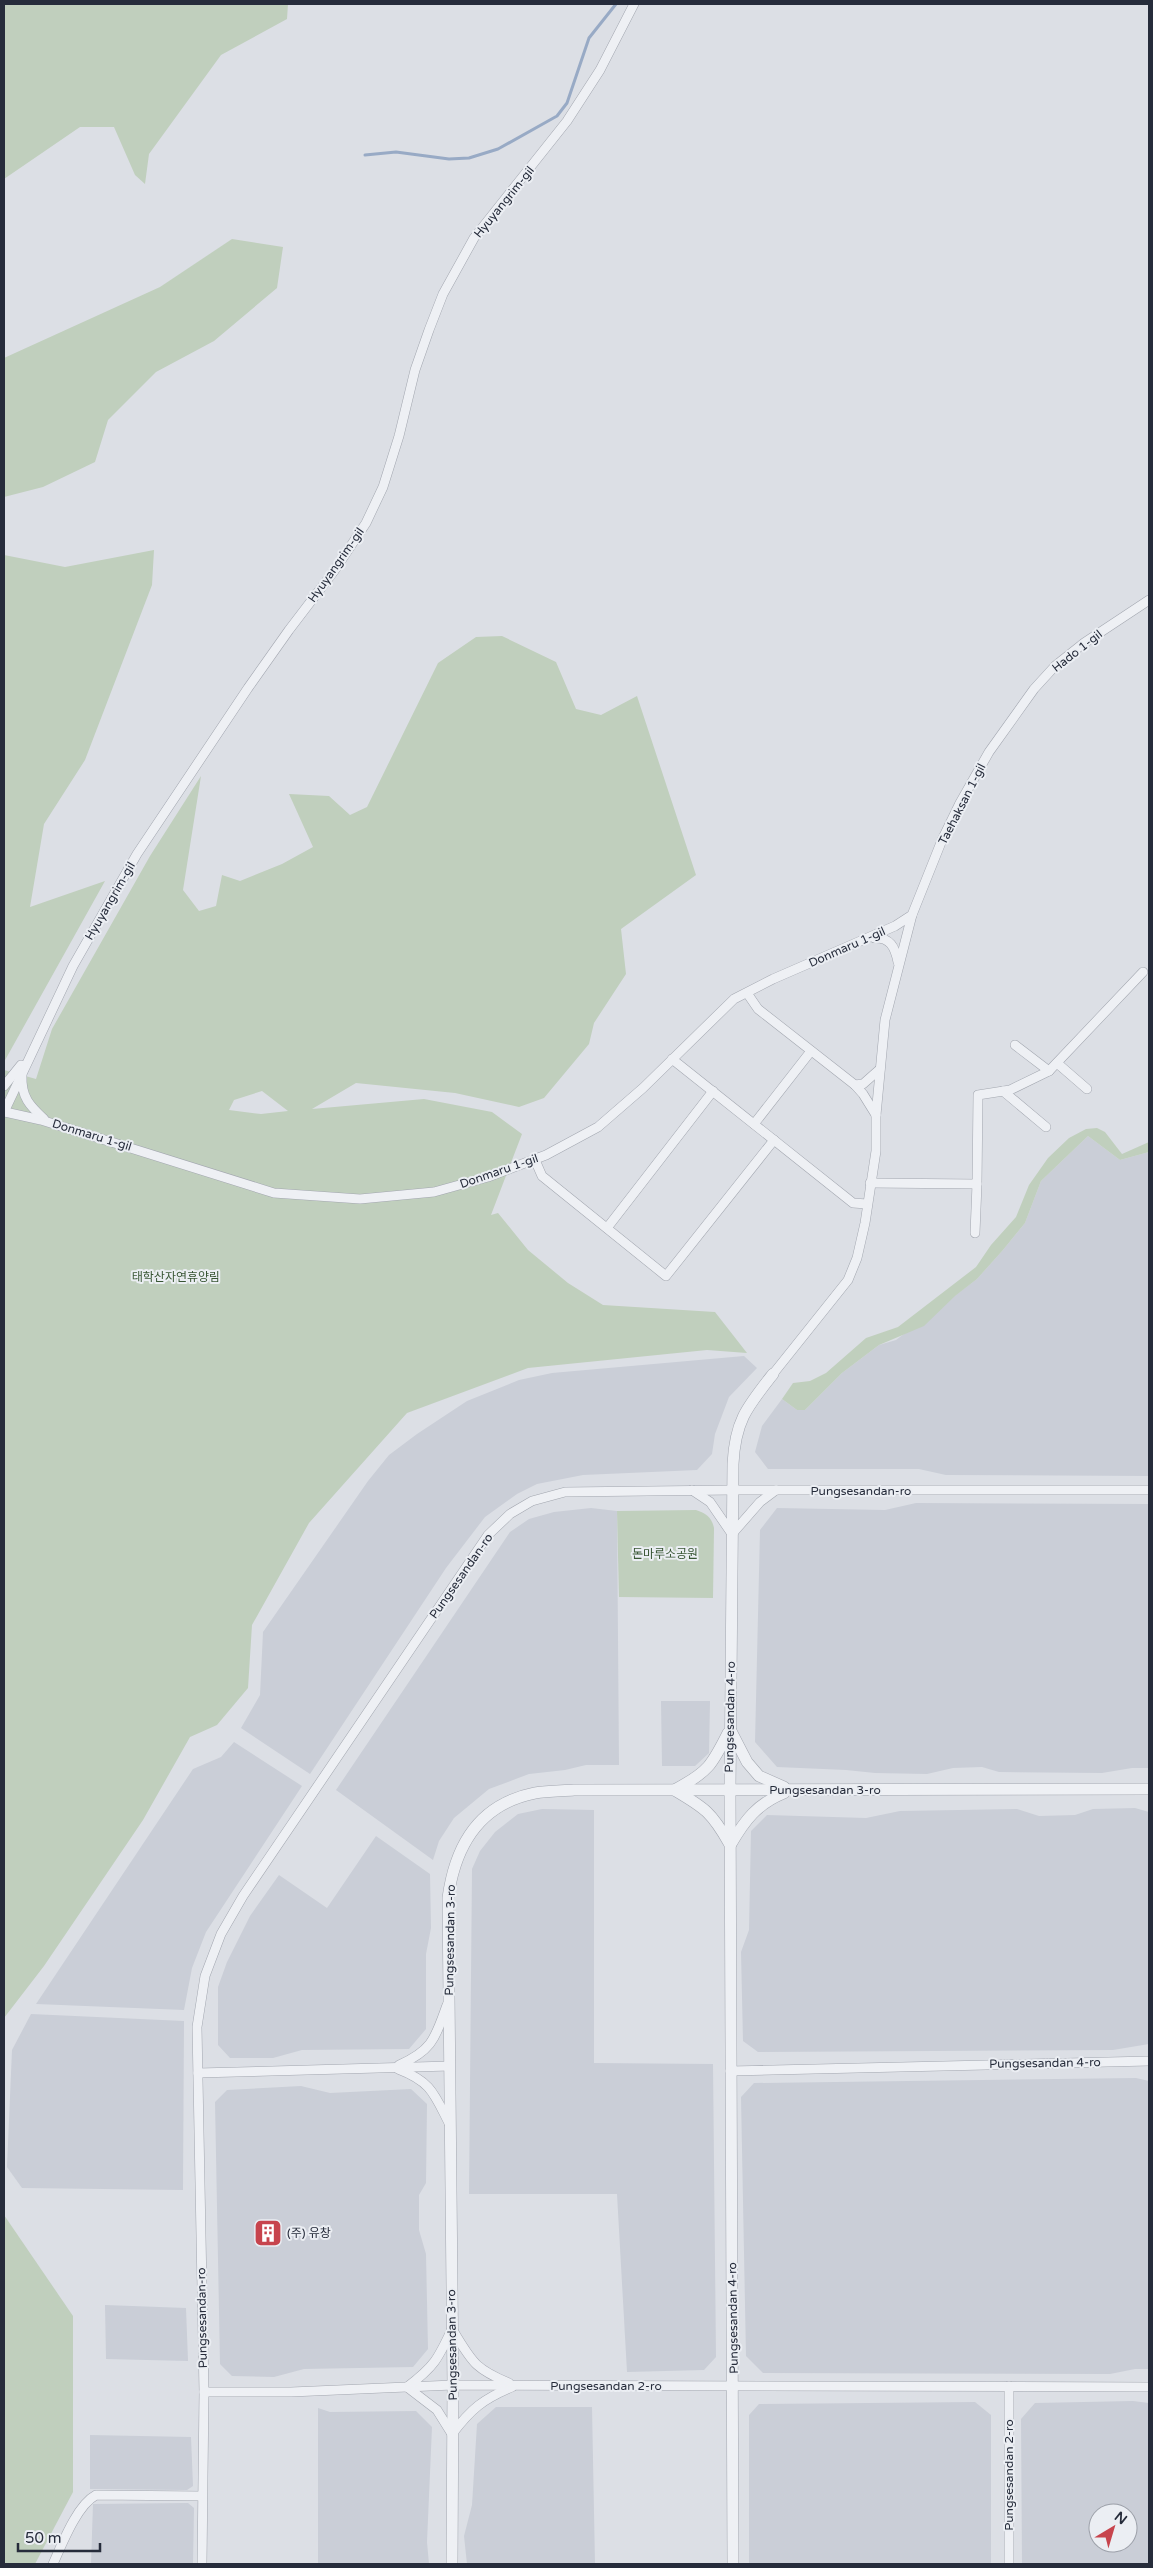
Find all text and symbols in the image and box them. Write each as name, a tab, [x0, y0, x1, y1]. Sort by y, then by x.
street label: Hyuyangrim-gil	[471, 163, 537, 241]
street label: Hyuyangrim-gil	[305, 525, 367, 605]
street label: Hado 1-gil	[1049, 627, 1105, 675]
street label: Taehaksan 1-gil	[935, 761, 989, 847]
street label: Hyuyangrim-gil	[82, 859, 138, 942]
street label: Donmaru 1-gil	[807, 924, 887, 970]
street label: Donmaru 1-gil	[51, 1116, 133, 1154]
street label: Donmaru 1-gil	[458, 1151, 540, 1191]
park label: 태학산자연휴양림	[132, 1270, 220, 1284]
street label: Pungsesandan-ro	[811, 1484, 911, 1498]
street label: Pungsesandan-ro	[426, 1531, 496, 1621]
park label: 돈마루소공원	[632, 1547, 698, 1561]
street label: Pungsesandan 4-ro	[722, 1661, 738, 1773]
street label: Pungsesandan 3-ro	[769, 1783, 881, 1797]
street label: Pungsesandan 3-ro	[442, 1884, 458, 1996]
street label: Pungsesandan 4-ro	[989, 2055, 1101, 2071]
building icon: (주) 유창	[253, 2218, 283, 2248]
place label: (주) 유창	[287, 2226, 331, 2240]
street label: Pungsesandan 4-ro	[725, 2262, 741, 2374]
street label: Pungsesandan-ro	[194, 2268, 210, 2368]
street label: Pungsesandan 3-ro	[444, 2289, 460, 2401]
street label: Pungsesandan 2-ro	[550, 2379, 662, 2393]
street label: Pungsesandan 2-ro	[1002, 2419, 1016, 2531]
north arrow	[1088, 2503, 1138, 2553]
text: N	[1111, 2508, 1130, 2528]
scale bar	[18, 2520, 100, 2552]
text: 50 m	[25, 2529, 62, 2547]

